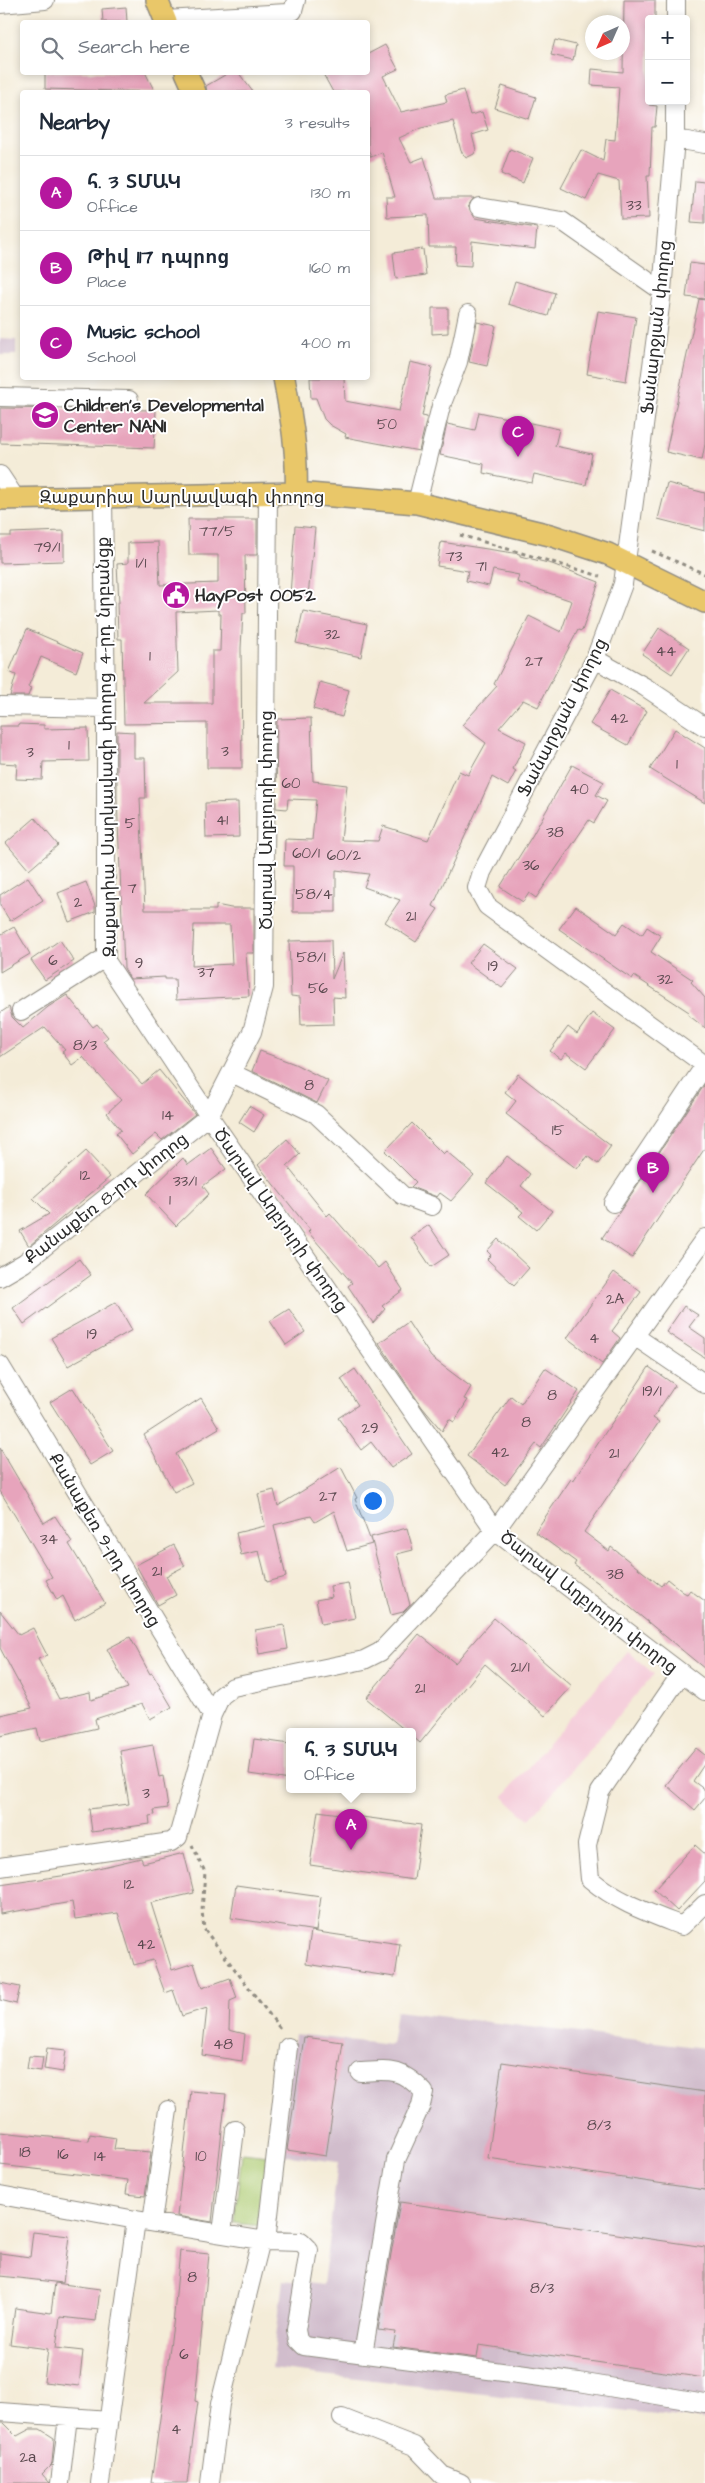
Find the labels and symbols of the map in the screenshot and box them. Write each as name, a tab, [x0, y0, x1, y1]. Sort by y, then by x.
north arrow	[585, 15, 630, 60]
house number: 33	[626, 195, 642, 216]
street label: Ֆանարջյան փողոց	[635, 239, 678, 415]
place label: Children's Developmental Center NANI	[64, 393, 264, 439]
school or university icon: Children's Developmental Center NANI	[30, 400, 60, 430]
house number: 50	[377, 414, 398, 435]
pin: C	[502, 416, 534, 457]
street label: Զաքարիա Սարկավագի փողոց	[40, 485, 325, 510]
house number: 77/5	[199, 521, 235, 542]
street label: Զաքարիա Սարկավագի փողոց 4-րդ նրբանցք	[90, 536, 123, 958]
house number: 79/1	[34, 537, 60, 558]
house number: 73	[446, 546, 463, 567]
house number: 1/1	[136, 553, 146, 574]
house number: 71	[475, 556, 487, 577]
public building icon: HayPost 0052	[161, 580, 191, 610]
place label: HayPost 0052	[195, 583, 317, 609]
house number: 32	[324, 624, 341, 645]
street label: Ֆանարջյան փողոց	[512, 633, 613, 801]
house number: 44	[656, 641, 676, 662]
house number: 1	[149, 646, 151, 667]
house number: 27	[525, 651, 543, 672]
house number: 42	[610, 708, 629, 729]
street label: Ծարավ Աղբյուրի փողոց	[254, 710, 279, 930]
house number: 1	[68, 735, 70, 756]
house number: 3	[221, 741, 229, 762]
house number: 3	[26, 742, 34, 763]
house number: 1	[676, 754, 678, 775]
house number: 60	[282, 773, 301, 794]
house number: 40	[569, 779, 589, 800]
house number: 41	[216, 810, 228, 831]
house number: 5	[125, 813, 136, 834]
house number: 38	[546, 822, 564, 843]
house number: 60/1	[292, 843, 320, 864]
house number: 60/2	[327, 845, 362, 866]
house number: 36	[522, 855, 540, 876]
house number: 7	[127, 878, 137, 899]
house number: 58/4	[295, 884, 333, 905]
house number: 2	[74, 892, 83, 913]
house number: 21	[406, 906, 416, 927]
house number: 58/1	[296, 947, 326, 968]
house number: 6	[48, 950, 58, 971]
house number: 9	[135, 953, 143, 974]
house number: 19	[488, 956, 498, 977]
house number: 37	[198, 962, 214, 983]
house number: 32	[657, 969, 674, 990]
house number: 56	[308, 978, 329, 999]
house number: 8/3	[73, 1035, 97, 1056]
house number: 8	[304, 1075, 314, 1096]
house number: 14	[162, 1105, 174, 1126]
house number: 15	[552, 1120, 565, 1141]
street label: Ծարավ Աղբյուրի փողոց	[207, 1123, 354, 1317]
street label: Քանաքեռ 8-րդ փողոց	[19, 1127, 193, 1270]
pin: B	[637, 1152, 669, 1193]
house number: 12	[80, 1165, 91, 1186]
house number: 33/1	[173, 1171, 197, 1192]
house number: 1	[169, 1190, 171, 1211]
house number: 2A	[606, 1289, 624, 1310]
house number: 19	[87, 1324, 97, 1345]
house number: 4	[589, 1328, 599, 1349]
house number: 19/1	[642, 1381, 662, 1402]
house number: 8	[547, 1385, 557, 1406]
house number: 8	[521, 1412, 531, 1433]
house number: 29	[361, 1418, 379, 1439]
house number: 42	[491, 1442, 510, 1463]
house number: 21	[609, 1443, 619, 1464]
street label: Քանաքեռ 9-րդ փողոց	[42, 1448, 167, 1632]
house number: 27	[319, 1486, 337, 1507]
your location	[360, 1488, 386, 1514]
street label: Ծարավ Աղբյուրի փողոց	[494, 1525, 683, 1680]
house number: 34	[40, 1529, 58, 1550]
house number: 21	[152, 1561, 162, 1582]
house number: 38	[606, 1564, 624, 1585]
house number: 21/1	[510, 1657, 530, 1678]
house number: 21	[415, 1678, 425, 1699]
house number: 3	[142, 1783, 150, 1804]
pin: A	[335, 1809, 367, 1850]
house number: 12	[124, 1874, 135, 1895]
house number: 42	[137, 1934, 156, 1955]
house number: 48	[213, 2034, 233, 2055]
house number: 8/3	[587, 2115, 611, 2136]
house number: 18	[19, 2142, 31, 2163]
house number: 16	[57, 2144, 69, 2165]
house number: 14	[94, 2146, 106, 2167]
house number: 10	[195, 2146, 207, 2167]
house number: 8	[187, 2267, 197, 2288]
house number: 8/3	[530, 2278, 554, 2299]
house number: 6	[179, 2344, 189, 2365]
house number: 4	[171, 2419, 181, 2440]
house number: 2а	[20, 2447, 37, 2468]

